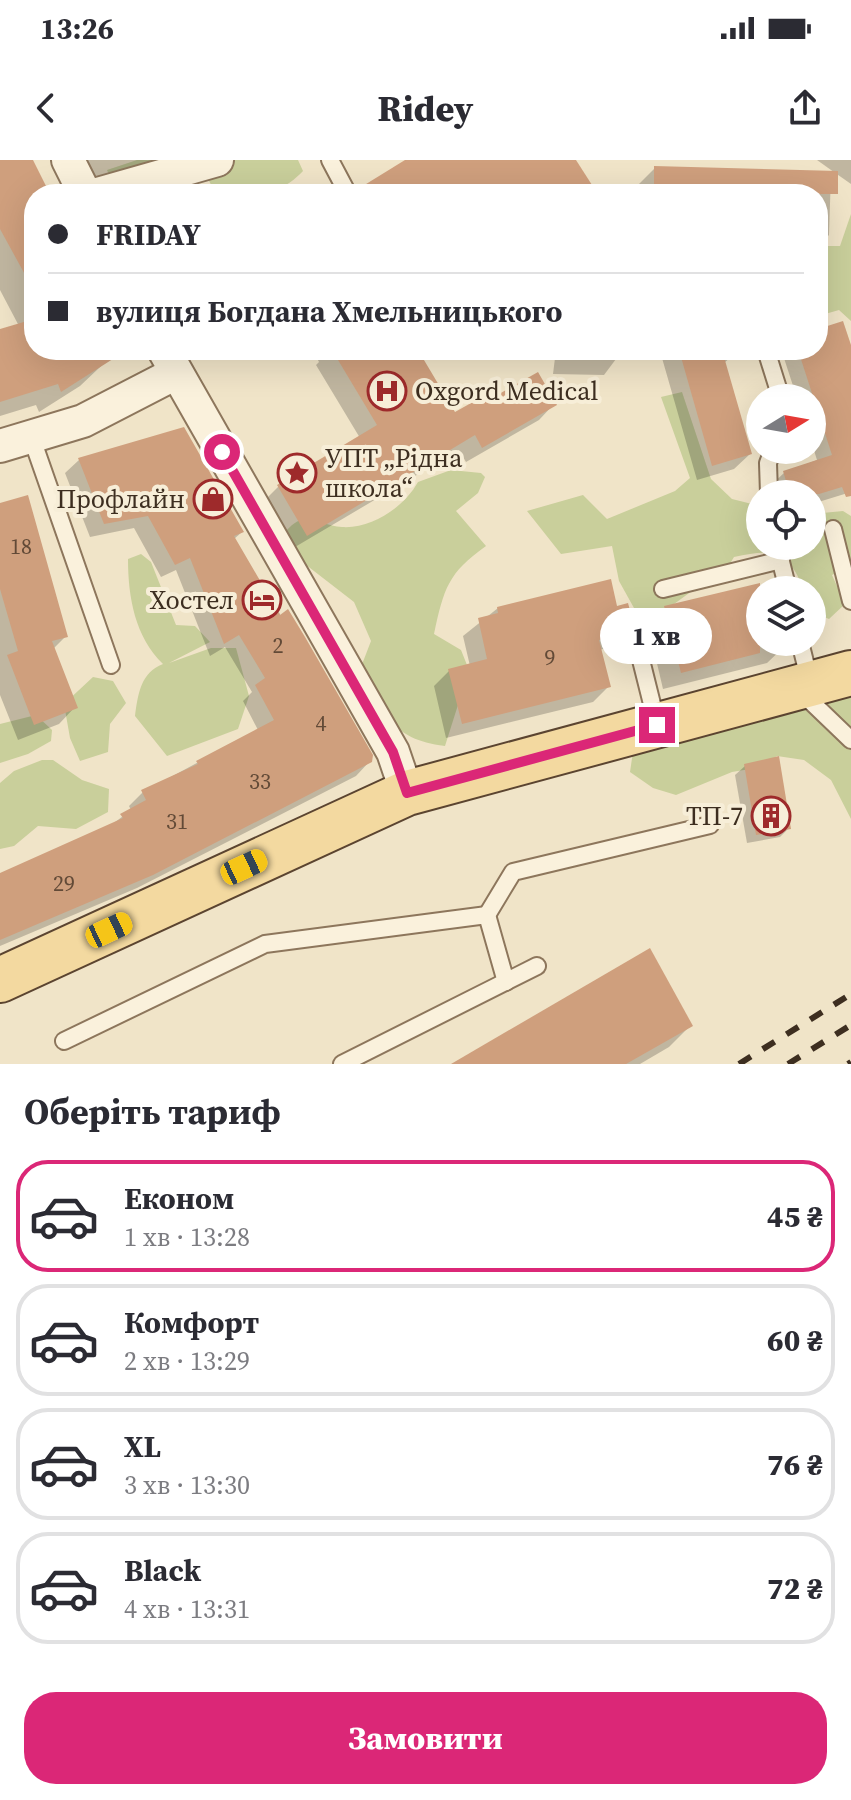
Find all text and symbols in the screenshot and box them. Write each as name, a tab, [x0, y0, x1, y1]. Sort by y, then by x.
text: 13:26	[40, 8, 114, 49]
text: Ridey	[378, 84, 473, 133]
icon: back	[24, 86, 68, 130]
icon: share	[783, 86, 827, 130]
text: FRIDAY	[96, 214, 201, 255]
text: вулиця Богдана Хмельницького	[96, 291, 562, 332]
hospital icon: Oxgord Medical	[366, 370, 408, 412]
place label: Oxgord Medical	[415, 373, 598, 409]
north arrow	[746, 384, 826, 464]
map controls	[746, 384, 826, 656]
route start	[204, 434, 240, 470]
place label: УПТ „Рідна школа“	[325, 440, 463, 506]
place icon: УПТ „Рідна школа“	[276, 452, 318, 494]
shop icon: Профлайн	[192, 478, 234, 520]
button: locate	[746, 480, 826, 560]
place label: Профлайн	[56, 481, 185, 517]
house number: 18	[10, 531, 32, 561]
button: layers	[746, 576, 826, 656]
hotel icon: Хостел	[241, 579, 283, 621]
place label: Хостел	[149, 582, 234, 618]
callout: 1 хв	[601, 609, 713, 665]
text: 1 хв	[632, 618, 680, 654]
house number: 2	[272, 630, 284, 660]
house number: 9	[544, 642, 556, 672]
route end	[639, 707, 675, 743]
house number: 4	[315, 708, 327, 738]
house number: 33	[249, 766, 271, 796]
building icon: ТП-7	[750, 795, 792, 837]
place label: ТП-7	[686, 798, 743, 834]
house number: 31	[166, 806, 188, 836]
car	[217, 846, 271, 888]
house number: 29	[53, 868, 75, 898]
car	[82, 909, 136, 951]
text: Оберіть тариф	[24, 1087, 281, 1136]
text: Економ	[124, 1178, 234, 1219]
icon: car	[28, 1180, 100, 1252]
text: 45 ₴	[767, 1196, 823, 1237]
text: 1 хв · 13:28	[124, 1219, 250, 1255]
text: Комфорт	[124, 1302, 259, 1343]
icon: car	[28, 1304, 100, 1376]
text: 60 ₴	[767, 1320, 823, 1361]
text: 2 хв · 13:29	[124, 1343, 250, 1379]
text: XL	[124, 1426, 161, 1467]
icon: car	[28, 1428, 100, 1500]
text: 76 ₴	[767, 1444, 823, 1485]
text: 3 хв · 13:30	[124, 1467, 250, 1503]
text: Black	[124, 1550, 201, 1591]
icon: car	[28, 1552, 100, 1624]
text: 72 ₴	[767, 1568, 823, 1609]
text: 4 хв · 13:31	[124, 1591, 250, 1627]
button: Замовити	[24, 1692, 827, 1784]

